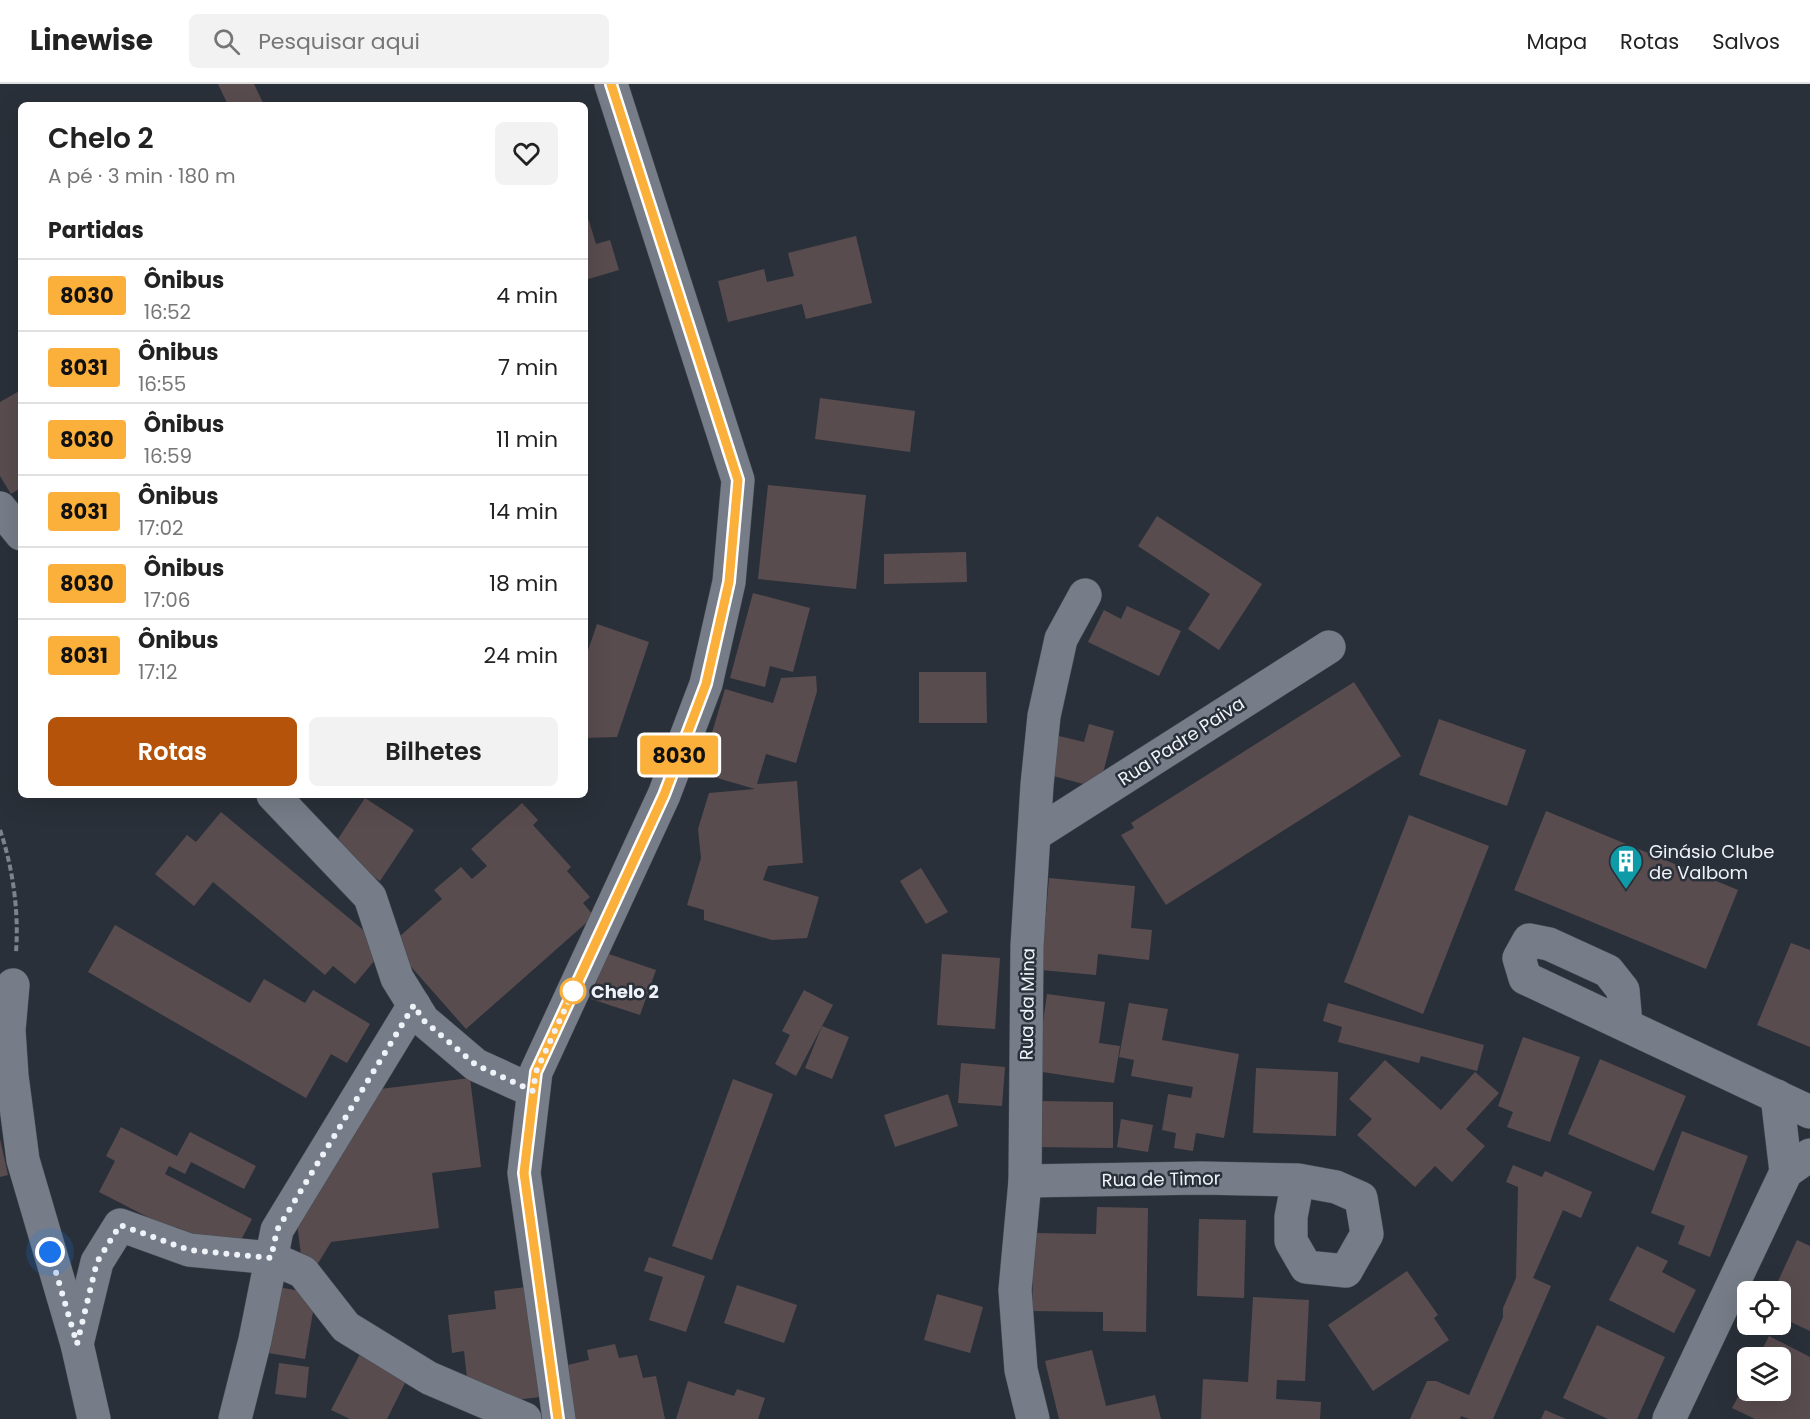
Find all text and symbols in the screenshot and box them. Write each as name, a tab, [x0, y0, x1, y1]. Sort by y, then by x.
search box	[189, 14, 609, 68]
text: Linewise	[30, 21, 153, 60]
icon: search	[210, 25, 243, 58]
text: Pesquisar aqui	[258, 26, 420, 57]
text: Mapa	[1526, 27, 1587, 56]
text: Rotas	[1620, 27, 1679, 56]
text: Salvos	[1712, 27, 1780, 56]
text: Chelo 2	[48, 119, 154, 158]
button: heart	[495, 122, 558, 185]
text: A pé · 3 min · 180 m	[48, 162, 236, 190]
text: Partidas	[48, 215, 144, 246]
text: Ônibus	[144, 265, 224, 296]
text: 4 min	[496, 280, 558, 311]
text: 8030	[60, 281, 114, 310]
text: 16:52	[144, 298, 191, 326]
text: Ônibus	[138, 337, 219, 368]
text: 7 min	[498, 352, 558, 383]
text: 8031	[60, 353, 108, 382]
text: 16:55	[138, 370, 186, 398]
text: Ônibus	[144, 409, 224, 440]
text: 11 min	[496, 424, 558, 455]
text: 8030	[60, 425, 114, 454]
text: 16:59	[144, 442, 192, 470]
text: Ônibus	[138, 481, 219, 512]
text: 14 min	[489, 496, 558, 527]
text: 8031	[60, 497, 108, 526]
text: 17:02	[138, 514, 184, 542]
text: Ônibus	[144, 553, 224, 584]
text: 18 min	[489, 568, 558, 599]
text: 8030	[60, 569, 114, 598]
text: 17:06	[144, 586, 191, 614]
text: Ônibus	[138, 625, 219, 656]
text: 24 min	[483, 640, 558, 671]
text: 8031	[60, 641, 108, 670]
text: 17:12	[138, 658, 177, 686]
street label: Rua Padre Paiva	[1113, 691, 1249, 791]
button: Rotas	[48, 717, 297, 786]
button: Bilhetes	[309, 717, 558, 786]
line badge: 8030	[637, 736, 721, 774]
text: 8030	[652, 741, 706, 770]
place label: Ginásio Clube de Valbom	[1649, 839, 1774, 885]
building icon: Ginásio Clube de Valbom	[1608, 843, 1644, 890]
street label: Rua da Mina	[1014, 948, 1040, 1060]
marker: Chelo 2	[560, 978, 586, 1004]
place label: Chelo 2	[591, 979, 659, 1004]
street label: Rua de Timor	[1102, 1165, 1221, 1193]
your location	[35, 1237, 65, 1267]
map controls	[1737, 1281, 1791, 1401]
button: locate	[1737, 1281, 1791, 1335]
button: layers	[1737, 1347, 1791, 1401]

